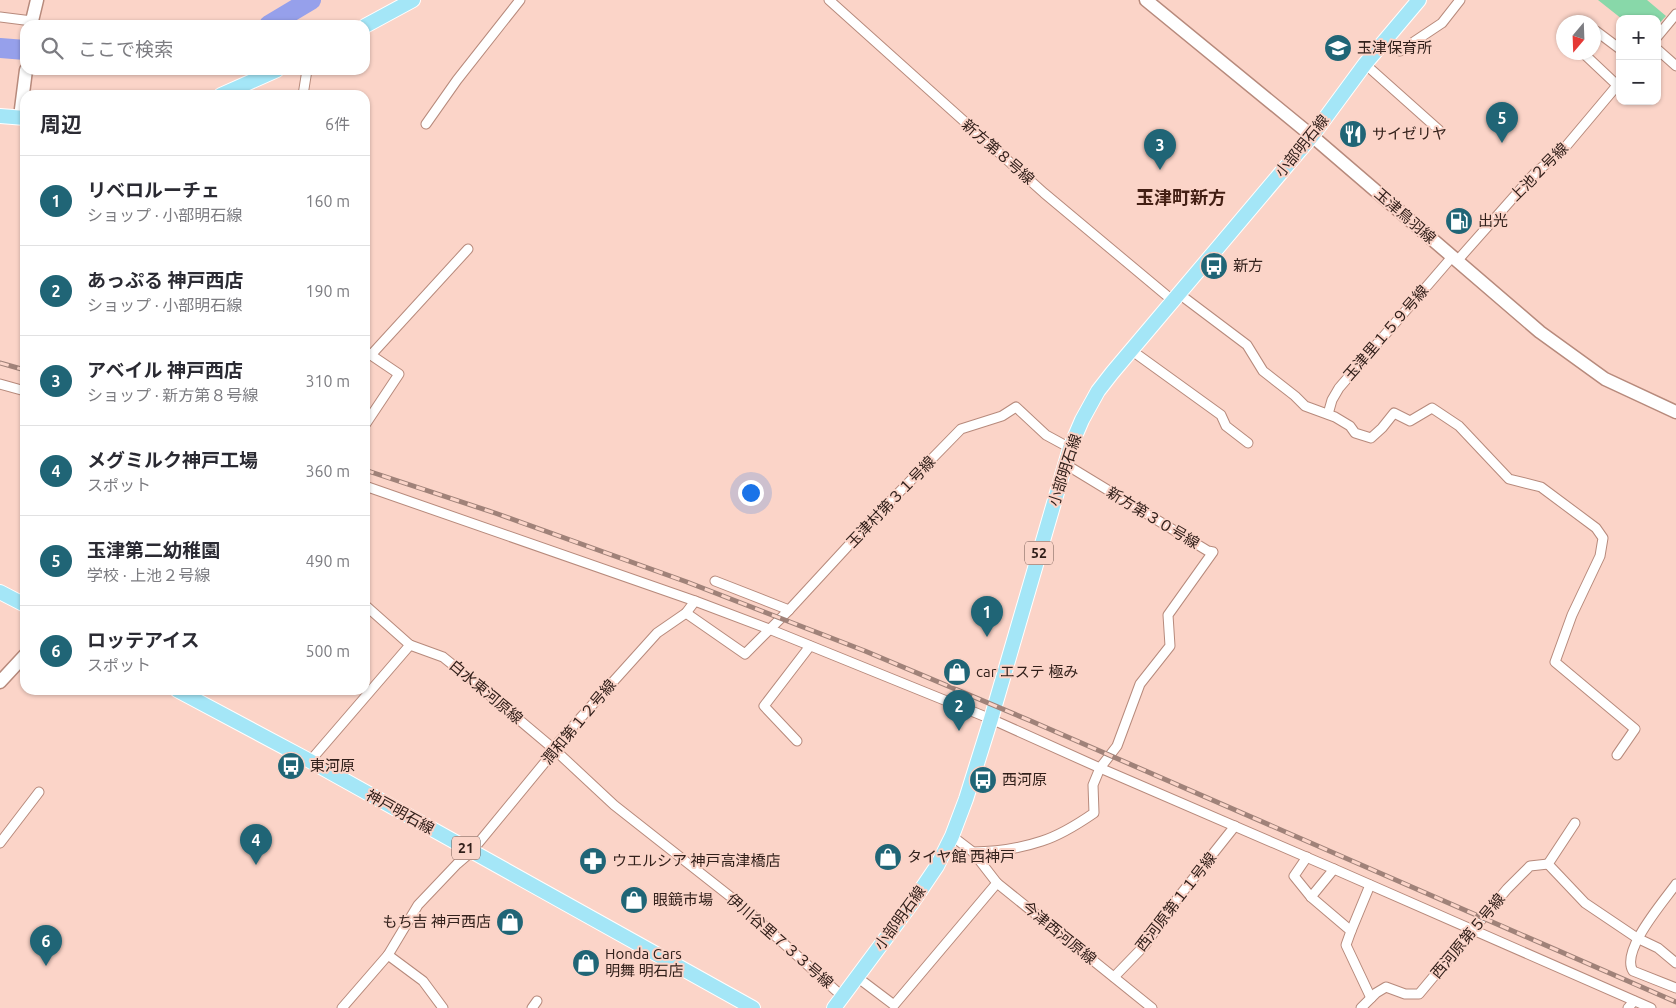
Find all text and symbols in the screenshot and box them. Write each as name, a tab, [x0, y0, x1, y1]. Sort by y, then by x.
north arrow	[1556, 15, 1601, 60]
map controls	[1616, 15, 1661, 105]
button: +	[1616, 15, 1661, 60]
search box	[20, 20, 370, 75]
school or university icon: 玉津保育所	[1323, 33, 1353, 63]
icon: search	[38, 34, 66, 62]
text: ここで検索	[78, 38, 173, 60]
place label: 玉津保育所	[1357, 39, 1432, 56]
button: −	[1616, 60, 1661, 105]
pin: 5	[1486, 102, 1518, 143]
street label: 小部明石線	[1271, 111, 1332, 180]
text: 周辺	[40, 112, 82, 136]
text: 6件	[325, 115, 350, 133]
street label: 新方第８号線	[959, 116, 1038, 188]
restaurant icon: サイゼリヤ	[1338, 119, 1368, 149]
place label: サイゼリヤ	[1372, 125, 1447, 142]
pin: 3	[1144, 129, 1176, 170]
street label: 上池２号線	[1506, 139, 1571, 204]
text: リベロルーチェ	[87, 179, 220, 201]
street label: 玉津鳥羽線	[1371, 185, 1439, 247]
district label: 玉津町新方	[1136, 187, 1226, 207]
text: 1	[51, 192, 61, 210]
text: 160 m	[305, 192, 350, 210]
text: ショップ · 小部明石線	[87, 206, 242, 224]
fuel station icon: 出光	[1444, 206, 1474, 236]
place label: 出光	[1478, 212, 1508, 229]
bus stop icon: 新方	[1199, 251, 1229, 281]
place label: 新方	[1233, 257, 1263, 274]
text: あっぷる 神戸西店	[87, 269, 244, 291]
text: 2	[51, 282, 61, 300]
text: 190 m	[305, 282, 350, 300]
street label: 玉津里１５９号線	[1340, 282, 1431, 384]
text: ショップ · 小部明石線	[87, 296, 242, 314]
text: アベイル 神戸西店	[87, 359, 243, 381]
text: 3	[51, 372, 61, 390]
text: 310 m	[305, 372, 350, 390]
text: ショップ · 新方第８号線	[87, 386, 258, 404]
street label: 小部明石線	[1045, 432, 1084, 508]
text: メグミルク神戸工場	[87, 449, 258, 471]
street label: 玉津村第３１号線	[843, 453, 938, 551]
text: 4	[51, 462, 61, 480]
text: 360 m	[305, 462, 350, 480]
text: スポット	[87, 476, 151, 494]
your location	[738, 480, 764, 506]
street label: 新方第３０号線	[1104, 483, 1203, 552]
text: 玉津第二幼稚園	[87, 539, 220, 561]
road number: 52	[1025, 542, 1053, 564]
text: 5	[51, 552, 61, 570]
text: 490 m	[305, 552, 350, 570]
text: 学校 · 上池２号線	[87, 566, 210, 584]
pin: 1	[971, 596, 1003, 637]
text: ロッテアイス	[87, 629, 199, 651]
text: 6	[51, 642, 61, 660]
text: 500 m	[305, 642, 350, 660]
text: スポット	[87, 656, 151, 674]
street label: 白水東河原線	[446, 656, 526, 727]
shop icon: car エステ 極み	[942, 657, 972, 687]
place label: car エステ 極み	[976, 663, 1078, 680]
street label: 潤和第１２号線	[538, 676, 619, 767]
pin: 2	[943, 690, 975, 731]
bus stop icon: 東河原	[276, 751, 306, 781]
place label: 東河原	[310, 757, 355, 774]
bus stop icon: 西河原	[968, 765, 998, 795]
place label: 西河原	[1002, 771, 1047, 788]
street label: 神戸明石線	[363, 786, 437, 837]
pin: 4	[240, 824, 272, 865]
road number: 21	[452, 836, 480, 860]
shop icon: タイヤ館 西神戸	[873, 842, 903, 872]
pharmacy icon: ウエルシア 神戸高津橋店	[578, 846, 608, 876]
place label: タイヤ館 西神戸	[907, 848, 1015, 865]
street label: 西河原第１１号線	[1132, 849, 1219, 954]
place label: ウエルシア 神戸高津橋店	[612, 852, 780, 869]
street label: 小部明石線	[871, 882, 929, 953]
shop icon: 眼鏡市場	[619, 885, 649, 915]
street label: 伊川谷里７３３号線	[724, 890, 837, 991]
street label: 西河原第５号線	[1427, 890, 1508, 981]
place label: 眼鏡市場	[653, 891, 713, 908]
street label: 今津西河原線	[1019, 898, 1100, 968]
shop icon: もち吉 神戸西店	[495, 907, 525, 937]
place label: もち吉 神戸西店	[383, 913, 491, 930]
pin: 6	[30, 925, 62, 966]
place label: Honda Cars 明舞 明石店	[605, 945, 683, 979]
shop icon: Honda Cars 明舞 明石店	[571, 948, 601, 978]

